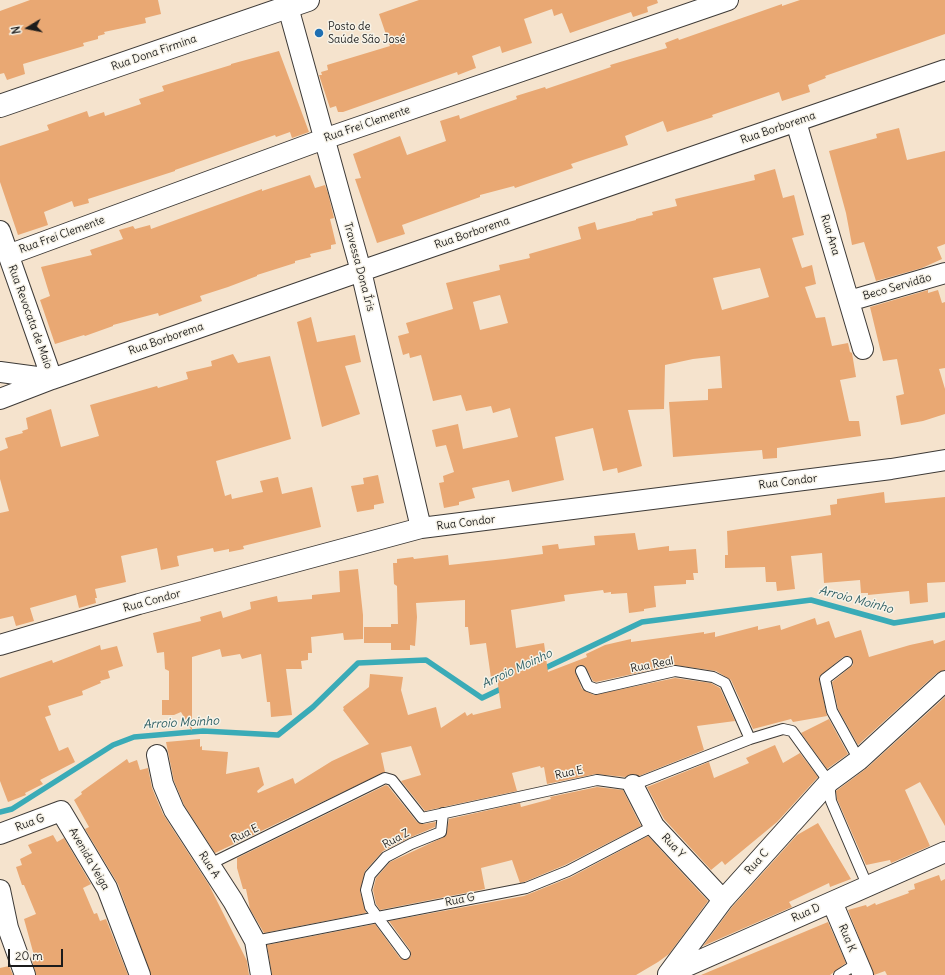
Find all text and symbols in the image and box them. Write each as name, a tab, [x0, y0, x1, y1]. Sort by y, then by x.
north arrow	[8, 8, 48, 48]
place label: Posto de Saúde São José	[328, 20, 406, 46]
text: N	[9, 25, 24, 35]
marker: Posto de Saúde São José	[313, 27, 325, 39]
street label: Rua Dona Firmina	[110, 32, 198, 74]
street label: Rua Frei Clemente	[322, 103, 412, 145]
street label: Rua Borborema	[739, 109, 817, 147]
street label: Rua Frei Clemente	[17, 213, 107, 257]
street label: Rua Ana	[818, 213, 842, 257]
street label: Rua Borborema	[433, 214, 511, 252]
street label: Travessa Dona Íris	[341, 221, 377, 313]
street label: Rua Revocata de Maio	[5, 263, 55, 371]
street label: Beco Servidão	[861, 271, 933, 303]
street label: Rua Borborema	[127, 320, 205, 358]
street label: Rua Condor	[758, 472, 818, 492]
street label: Rua Condor	[436, 513, 496, 533]
water label: Arroio Moinho	[817, 583, 895, 617]
street label: Rua Condor	[122, 587, 182, 615]
water label: Arroio Moinho	[479, 646, 555, 692]
street label: Rua Real	[629, 654, 675, 676]
water label: Arroio Moinho	[143, 714, 219, 732]
street label: Rua E	[554, 764, 584, 782]
street label: Rua G	[14, 811, 46, 835]
street label: Rua E	[229, 822, 261, 846]
street label: Avenida Veiga	[66, 826, 112, 892]
street label: Rua Z	[380, 826, 412, 852]
street label: Rua Y	[659, 831, 687, 861]
street label: Rua C	[742, 847, 772, 877]
street label: Rua A	[195, 849, 223, 881]
street label: Rua G	[444, 891, 476, 909]
street label: Rua D	[790, 901, 822, 925]
street label: Rua K	[835, 922, 859, 954]
scale bar	[10, 941, 65, 967]
text: 20 m	[15, 948, 43, 963]

